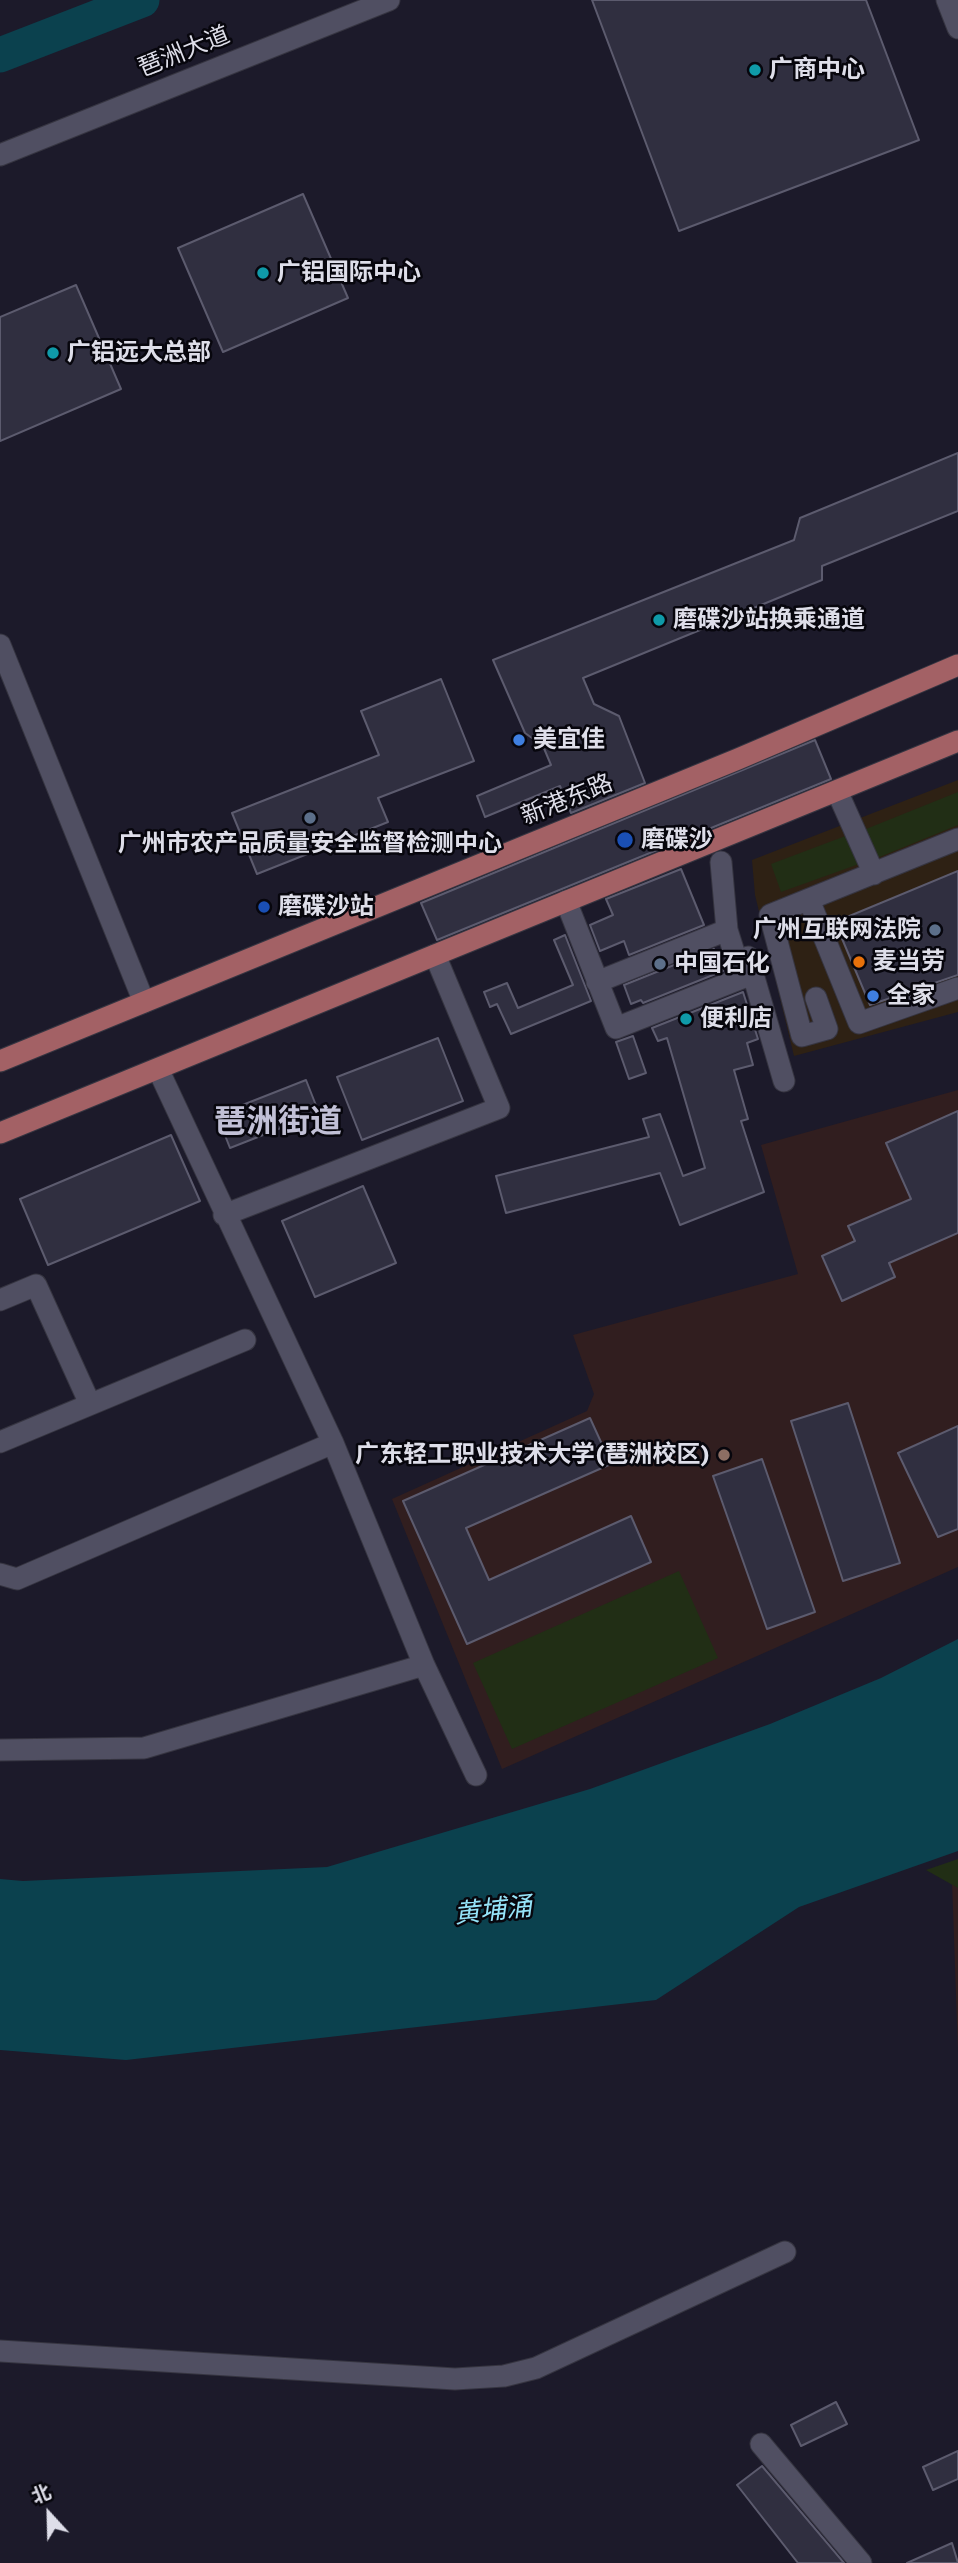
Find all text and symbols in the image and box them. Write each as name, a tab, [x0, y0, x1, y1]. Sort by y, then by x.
street label: 琶洲大道	[134, 21, 234, 83]
place label: 广商中心	[769, 56, 865, 84]
marker: 广商中心	[747, 62, 763, 78]
place label: 广铝国际中心	[277, 259, 421, 287]
marker: 广铝国际中心	[255, 265, 271, 281]
place label: 广铝远大总部	[67, 339, 211, 367]
marker: 广铝远大总部	[45, 345, 61, 361]
place label: 磨碟沙站换乘通道	[673, 606, 865, 634]
marker: 磨碟沙站换乘通道	[651, 612, 667, 628]
place label: 美宜佳	[533, 726, 605, 754]
marker: 美宜佳	[511, 732, 527, 748]
street label: 新港东路	[517, 769, 617, 831]
marker: 广州市农产品质量安全监督检测中心	[302, 810, 318, 826]
place label: 磨碟沙	[641, 826, 713, 854]
place label: 广州市农产品质量安全监督检测中心	[118, 830, 502, 858]
marker: 磨碟沙	[615, 830, 635, 850]
place label: 磨碟沙站	[278, 893, 374, 921]
marker: 磨碟沙站	[256, 899, 272, 915]
place label: 广州互联网法院	[753, 916, 921, 944]
marker: 广州互联网法院	[927, 922, 943, 938]
place label: 麦当劳	[873, 948, 945, 976]
place label: 中国石化	[674, 950, 770, 978]
marker: 麦当劳	[851, 954, 867, 970]
marker: 中国石化	[652, 956, 668, 972]
place label: 全家	[887, 982, 935, 1010]
marker: 全家	[865, 988, 881, 1004]
place label: 便利店	[700, 1005, 772, 1033]
marker: 便利店	[678, 1011, 694, 1027]
district label: 琶洲街道	[214, 1104, 342, 1142]
place label: 广东轻工职业技术大学(琶洲校区)	[355, 1441, 710, 1469]
marker: 广东轻工职业技术大学(琶洲校区)	[716, 1447, 732, 1463]
water label: 黄埔涌	[453, 1891, 533, 1931]
north arrow	[14, 2479, 84, 2549]
text: 北	[28, 2480, 54, 2508]

